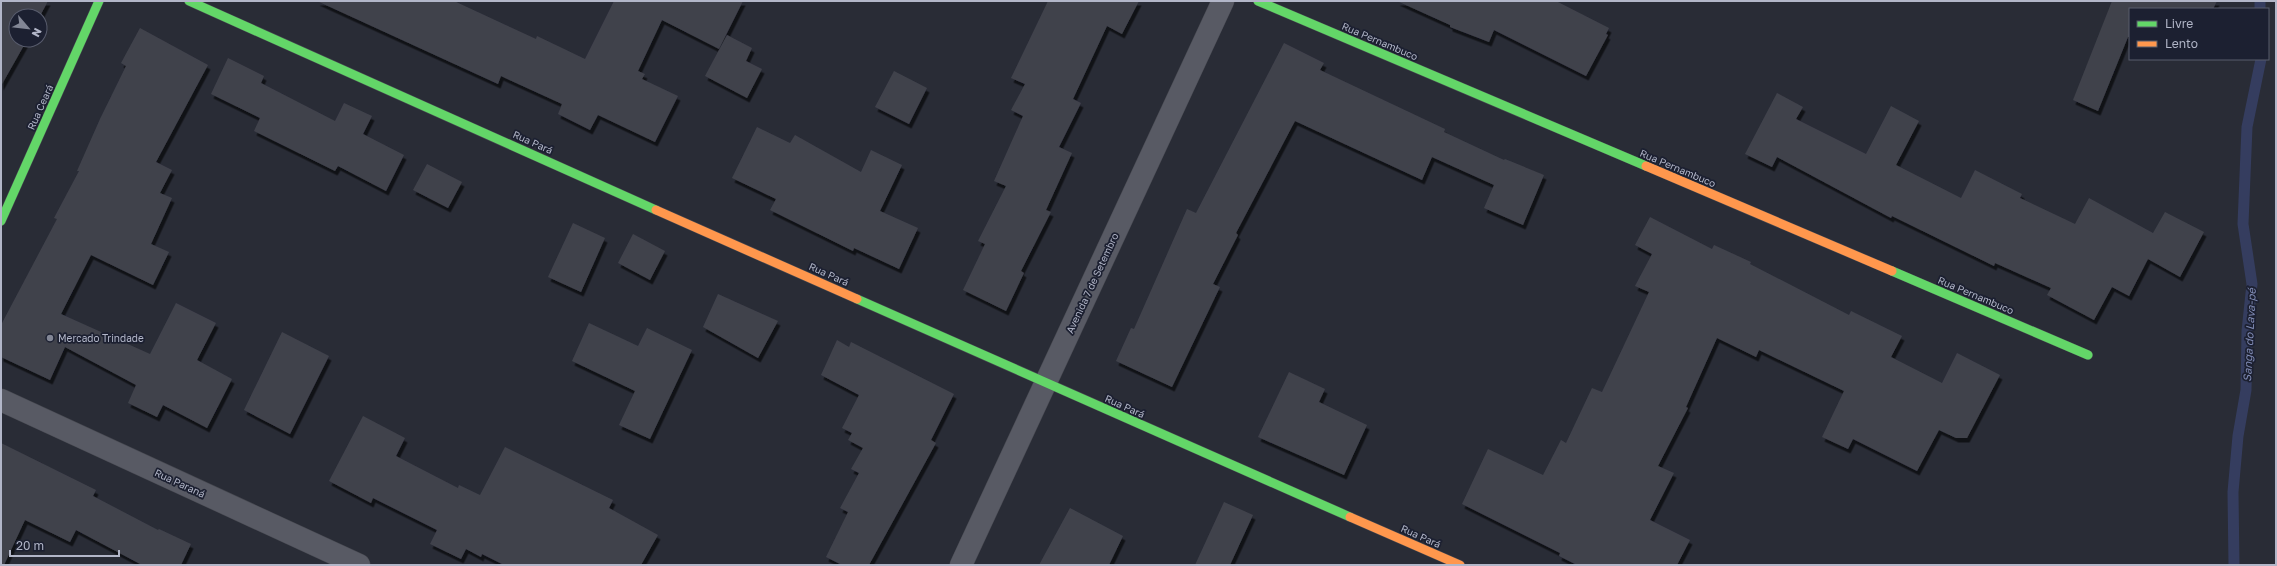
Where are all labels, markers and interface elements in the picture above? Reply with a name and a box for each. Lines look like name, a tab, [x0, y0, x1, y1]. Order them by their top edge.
north arrow	[8, 8, 48, 48]
legend	[2129, 8, 2269, 60]
text: Livre	[2165, 16, 2193, 31]
street label: Rua Pernambuco	[1340, 20, 1420, 62]
text: N	[30, 26, 45, 40]
text: Lento	[2165, 36, 2198, 51]
street label: Rua Ceará	[25, 82, 55, 132]
street label: Rua Pará	[511, 128, 555, 156]
street label: Rua Pernambuco	[1638, 147, 1718, 189]
street label: Avenida 7 de Setembro	[1063, 231, 1121, 335]
street label: Rua Pará	[807, 260, 851, 288]
street label: Rua Pernambuco	[1936, 274, 2016, 316]
water label: Sanga do Lava-pé	[2240, 286, 2259, 382]
place label: Mercado Trindade	[58, 332, 144, 344]
marker: Mercado Trindade	[45, 333, 55, 343]
street label: Rua Pará	[1103, 392, 1147, 420]
street label: Rua Paraná	[153, 466, 207, 500]
street label: Rua Pará	[1399, 522, 1443, 550]
scale bar	[10, 532, 119, 558]
text: 20 m	[16, 538, 44, 553]

